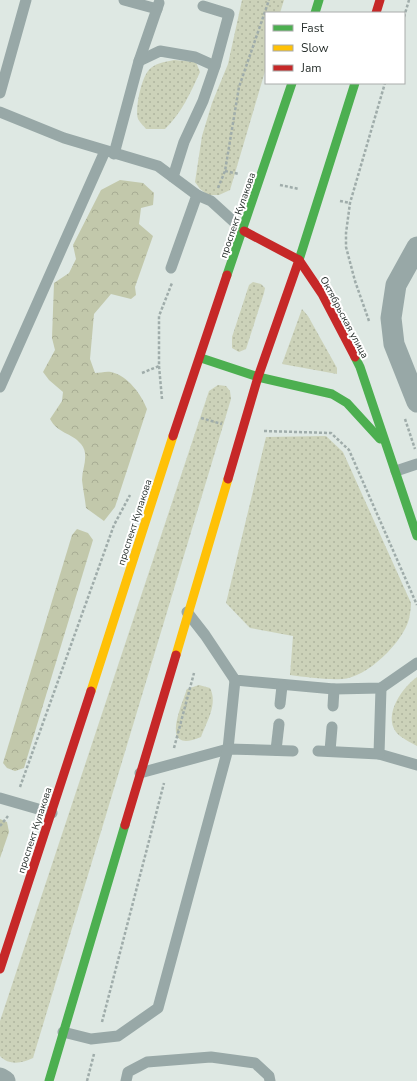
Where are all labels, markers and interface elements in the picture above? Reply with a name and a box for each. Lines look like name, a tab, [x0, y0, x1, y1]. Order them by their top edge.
legend	[265, 12, 405, 84]
text: Fast	[301, 20, 324, 36]
text: Slow	[301, 40, 329, 56]
text: Jam	[300, 60, 322, 76]
street label: проспект Кулакова	[217, 171, 259, 260]
street label: Октябрьская улица	[317, 274, 372, 361]
street label: проспект Кулакова	[114, 477, 155, 567]
street label: проспект Кулакова	[14, 785, 55, 875]

